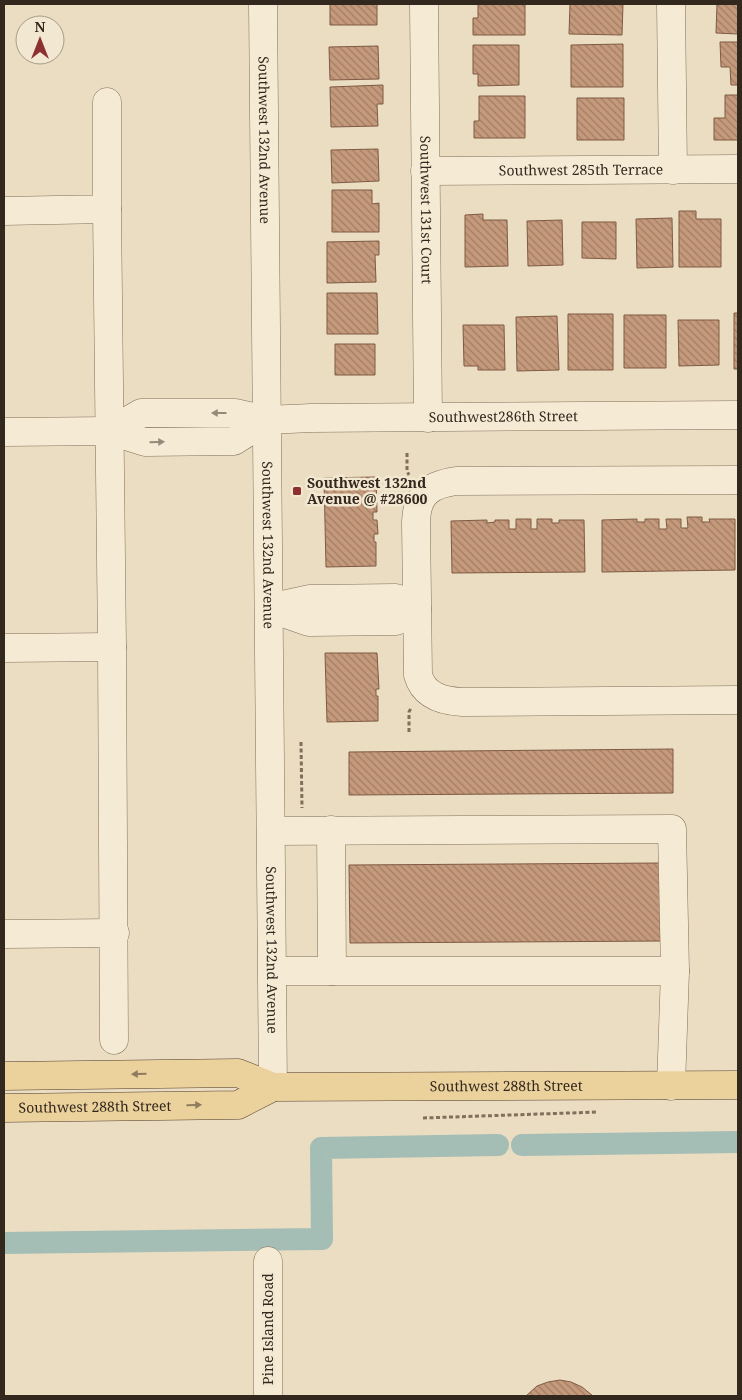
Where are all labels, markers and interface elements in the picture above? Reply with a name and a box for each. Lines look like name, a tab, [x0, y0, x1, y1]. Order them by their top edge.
north arrow	[15, 15, 65, 65]
text: N	[34, 17, 46, 36]
street label: Southwest 132nd Avenue	[254, 56, 275, 224]
street label: Southwest 131st Court	[416, 136, 437, 284]
street label: Southwest 285th Terrace	[499, 159, 663, 180]
street label: Southwest286th Street	[429, 406, 578, 426]
one-way arrow	[211, 409, 227, 417]
one-way arrow	[149, 438, 165, 446]
street label: Southwest 132nd Avenue	[258, 461, 279, 629]
place label: Southwest 132nd Avenue @ #28600	[307, 473, 428, 508]
marker: Southwest 132nd Avenue @ #28600	[291, 485, 303, 497]
street label: Southwest 132nd Avenue	[262, 866, 283, 1034]
one-way arrow	[131, 1070, 147, 1078]
street label: Southwest 288th Street	[430, 1076, 583, 1095]
street label: Southwest 288th Street	[18, 1096, 172, 1117]
one-way arrow	[186, 1101, 202, 1109]
street label: Pine Island Road	[258, 1273, 277, 1385]

